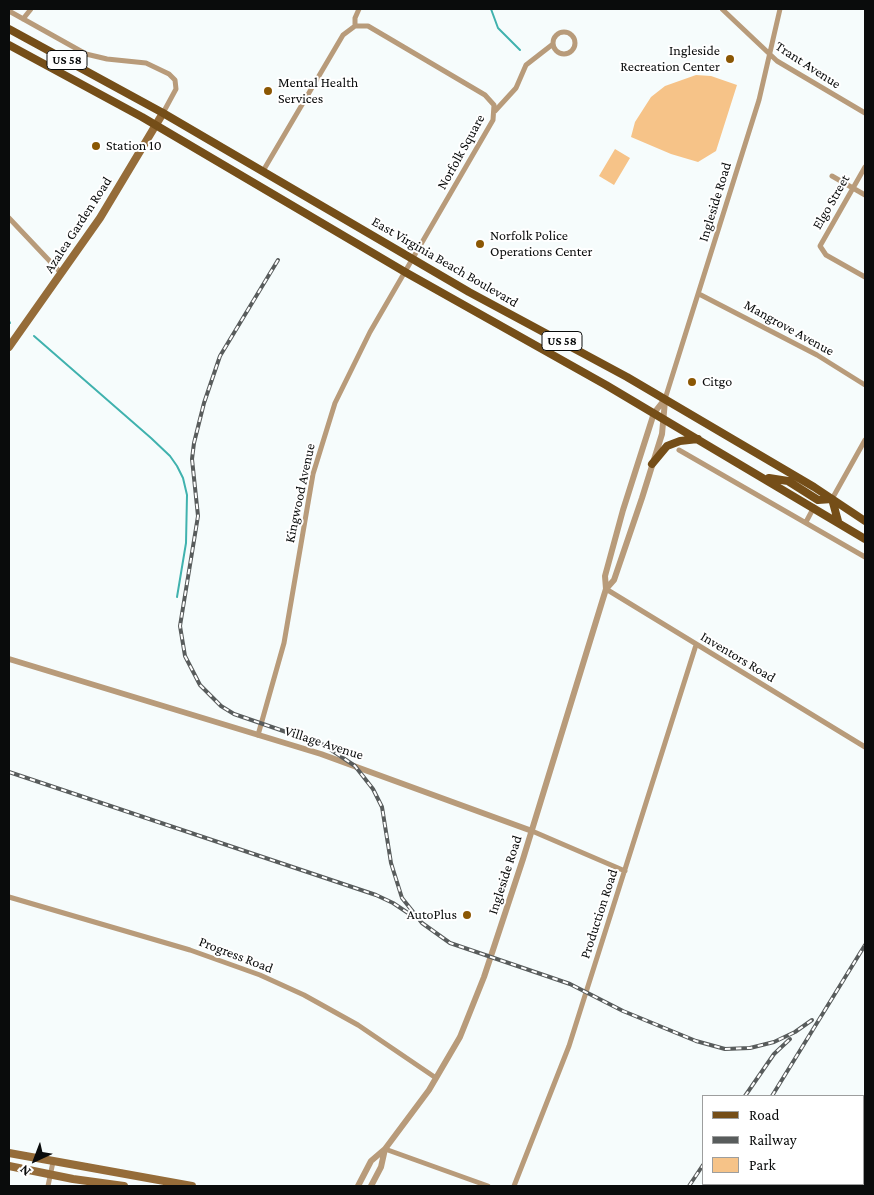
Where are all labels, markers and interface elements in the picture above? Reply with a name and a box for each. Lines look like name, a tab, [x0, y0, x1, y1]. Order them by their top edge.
street label: Trant Avenue	[772, 38, 844, 92]
place label: Ingleside Recreation Center	[620, 43, 720, 75]
road number: US 58	[47, 50, 87, 70]
marker: Ingleside Recreation Center	[724, 53, 736, 65]
place label: Mental Health Services	[278, 75, 358, 108]
marker: Mental Health Services	[262, 85, 274, 97]
street label: Norfolk Square	[433, 111, 489, 193]
place label: Station 10	[106, 138, 162, 154]
marker: Station 10	[90, 140, 102, 152]
street label: Ingleside Road	[695, 160, 735, 244]
street label: Elgo Street	[809, 172, 853, 232]
street label: Azalea Garden Road	[41, 174, 115, 276]
street label: East Virginia Beach Boulevard	[369, 213, 521, 311]
place label: Norfolk Police Operations Center	[490, 228, 592, 260]
marker: Norfolk Police Operations Center	[474, 238, 486, 250]
street label: Mangrove Avenue	[741, 296, 837, 360]
road number: US 58	[542, 332, 582, 351]
place label: Citgo	[702, 374, 732, 390]
marker: Citgo	[686, 376, 698, 388]
street label: Kingwood Avenue	[281, 442, 319, 544]
street label: Inventors Road	[697, 628, 779, 686]
street label: Village Avenue	[282, 722, 366, 764]
street label: Ingleside Road	[484, 833, 526, 917]
street label: Production Road	[577, 867, 621, 961]
place label: AutoPlus	[407, 907, 457, 923]
marker: AutoPlus	[461, 909, 473, 921]
street label: Progress Road	[196, 933, 276, 977]
legend	[702, 1095, 864, 1185]
text: Road	[749, 1107, 779, 1123]
text: Railway	[749, 1132, 797, 1148]
north arrow	[10, 1135, 60, 1185]
text: Park	[749, 1157, 776, 1173]
text: N	[16, 1162, 34, 1180]

